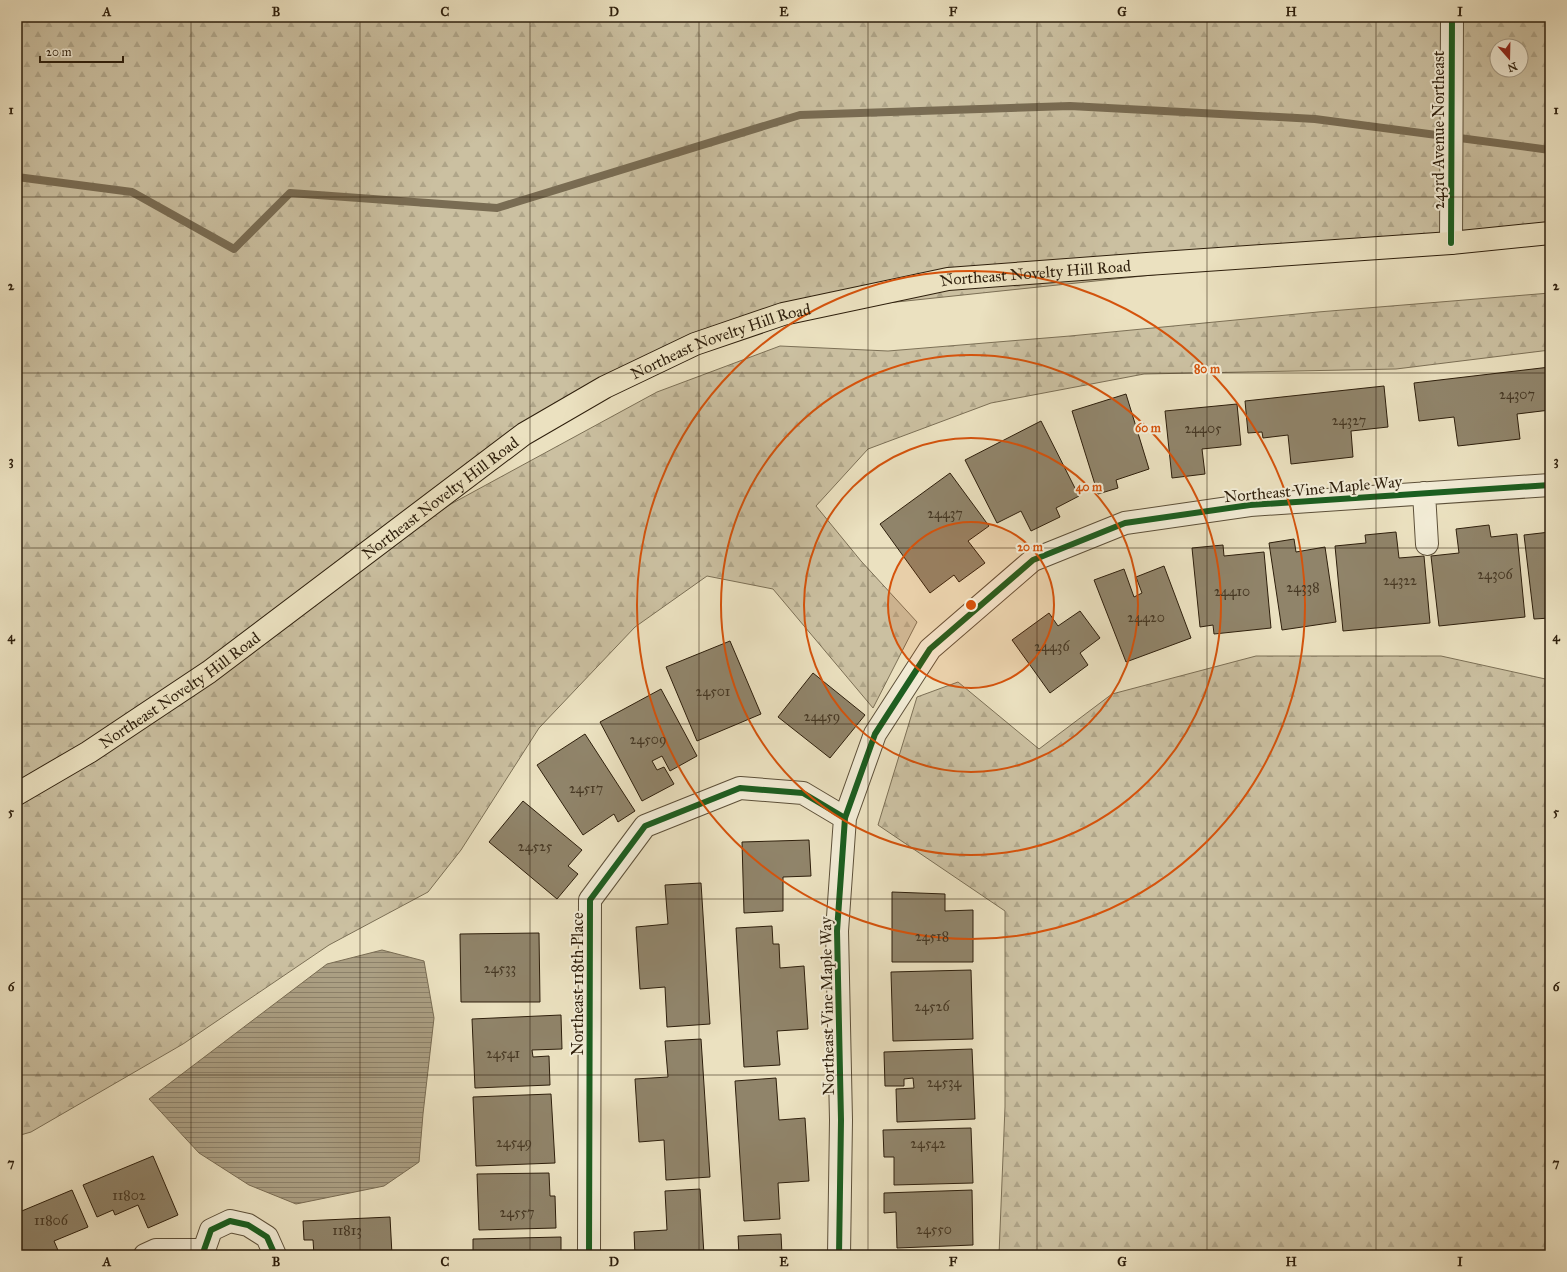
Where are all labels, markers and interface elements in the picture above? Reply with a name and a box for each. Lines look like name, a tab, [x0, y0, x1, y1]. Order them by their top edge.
text: A	[102, 4, 112, 20]
text: B	[272, 4, 281, 20]
text: C	[441, 4, 450, 20]
text: D	[609, 4, 619, 20]
text: E	[779, 4, 789, 20]
text: F	[949, 4, 958, 20]
text: G	[1117, 4, 1127, 20]
text: H	[1285, 4, 1297, 20]
text: I	[1457, 4, 1463, 20]
scale bar	[40, 38, 123, 64]
north arrow	[1489, 38, 1529, 78]
text: 20 m	[46, 45, 72, 59]
street label: 243rd Avenue Northeast	[1429, 50, 1448, 209]
text: N	[1505, 59, 1519, 75]
text: 1	[8, 102, 14, 118]
text: 1	[1553, 102, 1559, 118]
street label: Northeast Novelty Hill Road	[938, 256, 1131, 290]
text: 2	[8, 278, 15, 294]
text: 2	[1553, 278, 1560, 294]
street label: Northeast Novelty Hill Road	[627, 299, 812, 383]
text: 80 m	[1194, 362, 1221, 376]
house number: 24307	[1499, 386, 1535, 403]
house number: 24327	[1332, 412, 1366, 429]
house number: 24405	[1184, 420, 1222, 437]
text: 60 m	[1135, 421, 1162, 435]
street label: Northeast Novelty Hill Road	[358, 432, 522, 563]
text: 3	[8, 453, 14, 469]
text: 3	[1553, 453, 1559, 469]
street label: Northeast Vine Maple Way	[1223, 472, 1403, 506]
text: 40 m	[1076, 480, 1103, 495]
house number: 24437	[927, 505, 963, 522]
text: 20 m	[1017, 540, 1044, 554]
house number: 24306	[1477, 566, 1514, 583]
house number: 24322	[1383, 572, 1417, 589]
house number: 24338	[1286, 579, 1320, 596]
house number: 24410	[1214, 583, 1250, 600]
centre of rings	[964, 598, 978, 612]
house number: 24420	[1127, 609, 1165, 626]
street label: Northeast Novelty Hill Road	[95, 628, 263, 752]
text: 4	[7, 629, 15, 645]
text: 4	[1552, 629, 1560, 645]
house number: 24436	[1034, 638, 1070, 655]
house number: 24501	[696, 683, 731, 700]
house number: 24459	[804, 708, 840, 725]
house number: 24509	[630, 731, 666, 748]
house number: 24517	[569, 780, 603, 797]
text: 5	[8, 804, 15, 820]
text: 5	[1553, 804, 1560, 820]
house number: 24525	[518, 838, 553, 855]
street label: Northeast 118th Place	[568, 912, 587, 1056]
street label: Northeast Vine Maple Way	[816, 916, 838, 1095]
house number: 24518	[915, 928, 949, 945]
house number: 24533	[484, 960, 516, 977]
text: 6	[8, 979, 16, 995]
text: 6	[1553, 979, 1561, 995]
house number: 24526	[914, 998, 950, 1015]
house number: 24541	[486, 1045, 521, 1062]
house number: 24534	[927, 1074, 962, 1091]
house number: 24549	[496, 1134, 532, 1151]
house number: 24542	[910, 1135, 946, 1152]
text: 7	[8, 1155, 15, 1171]
text: 7	[1553, 1155, 1560, 1171]
house number: 11802	[112, 1187, 146, 1204]
house number: 24557	[499, 1204, 535, 1221]
house number: 11806	[34, 1212, 69, 1229]
house number: 24550	[916, 1221, 952, 1238]
house number: 11813	[332, 1222, 362, 1239]
text: A	[102, 1254, 112, 1270]
text: B	[272, 1254, 281, 1270]
text: C	[441, 1254, 450, 1270]
text: D	[609, 1254, 619, 1270]
text: E	[779, 1254, 789, 1270]
text: F	[949, 1254, 958, 1270]
text: G	[1117, 1254, 1127, 1270]
text: H	[1285, 1254, 1297, 1270]
text: I	[1457, 1254, 1463, 1270]

